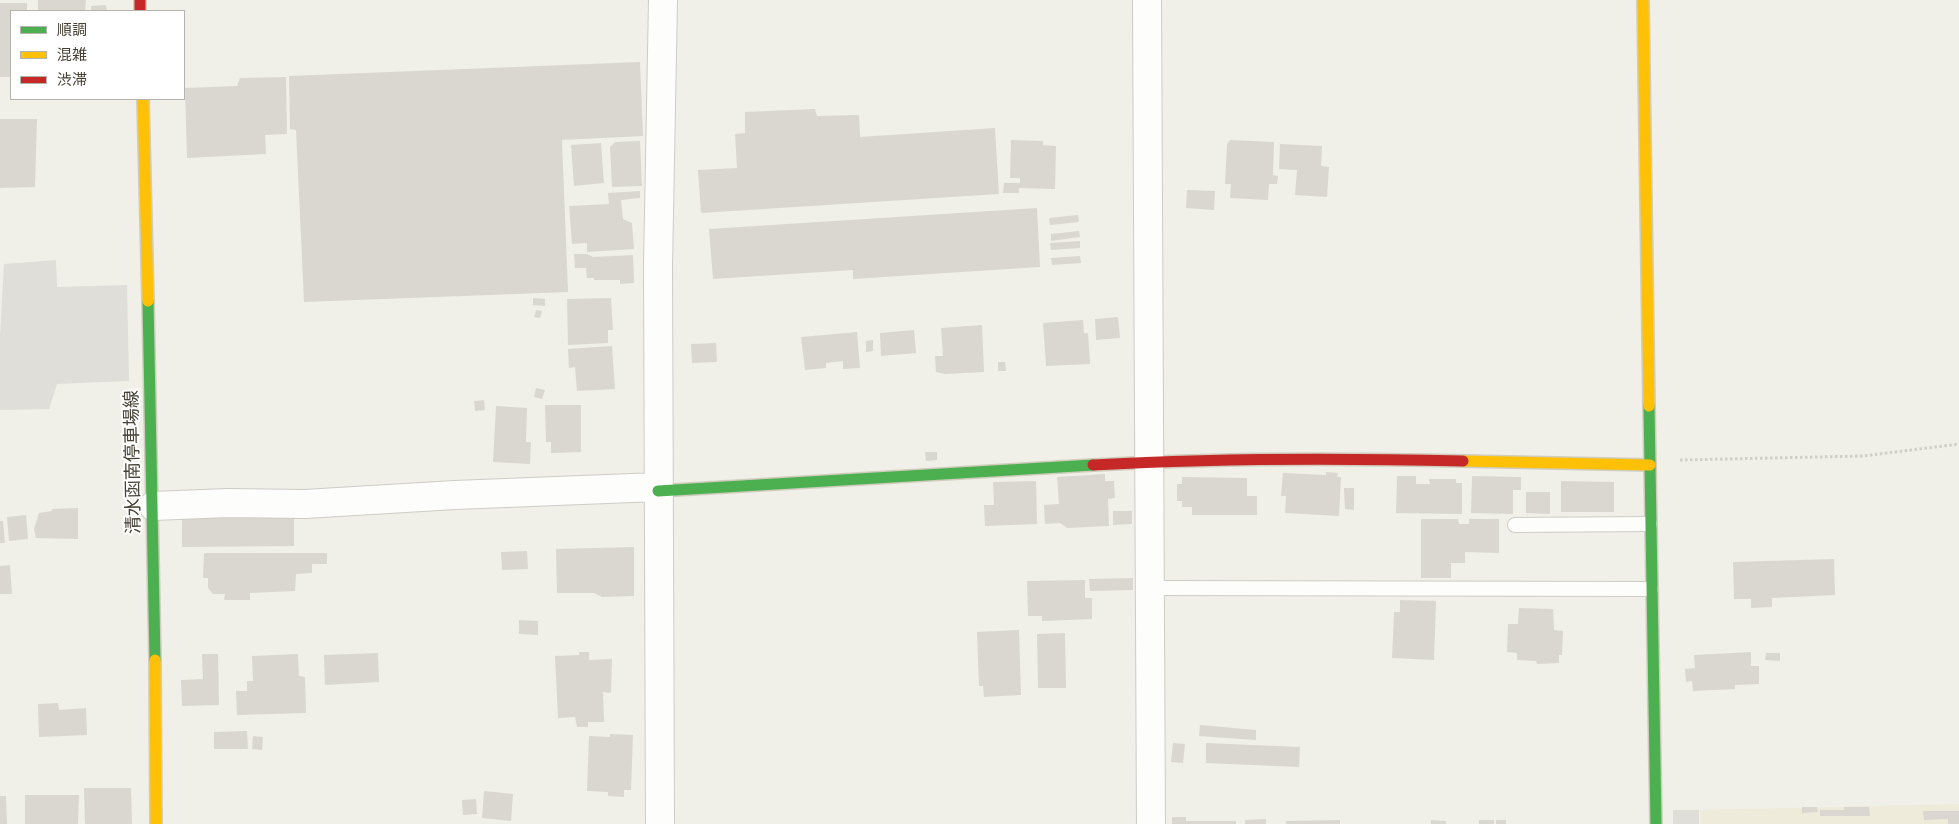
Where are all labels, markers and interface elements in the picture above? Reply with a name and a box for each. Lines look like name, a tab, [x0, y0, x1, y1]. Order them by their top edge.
legend	[10, 10, 185, 100]
text: 順調	[57, 19, 87, 41]
text: 混雑	[57, 44, 87, 66]
text: 渋滞	[57, 69, 87, 91]
street label: 清水函南停車場線	[122, 390, 146, 534]

